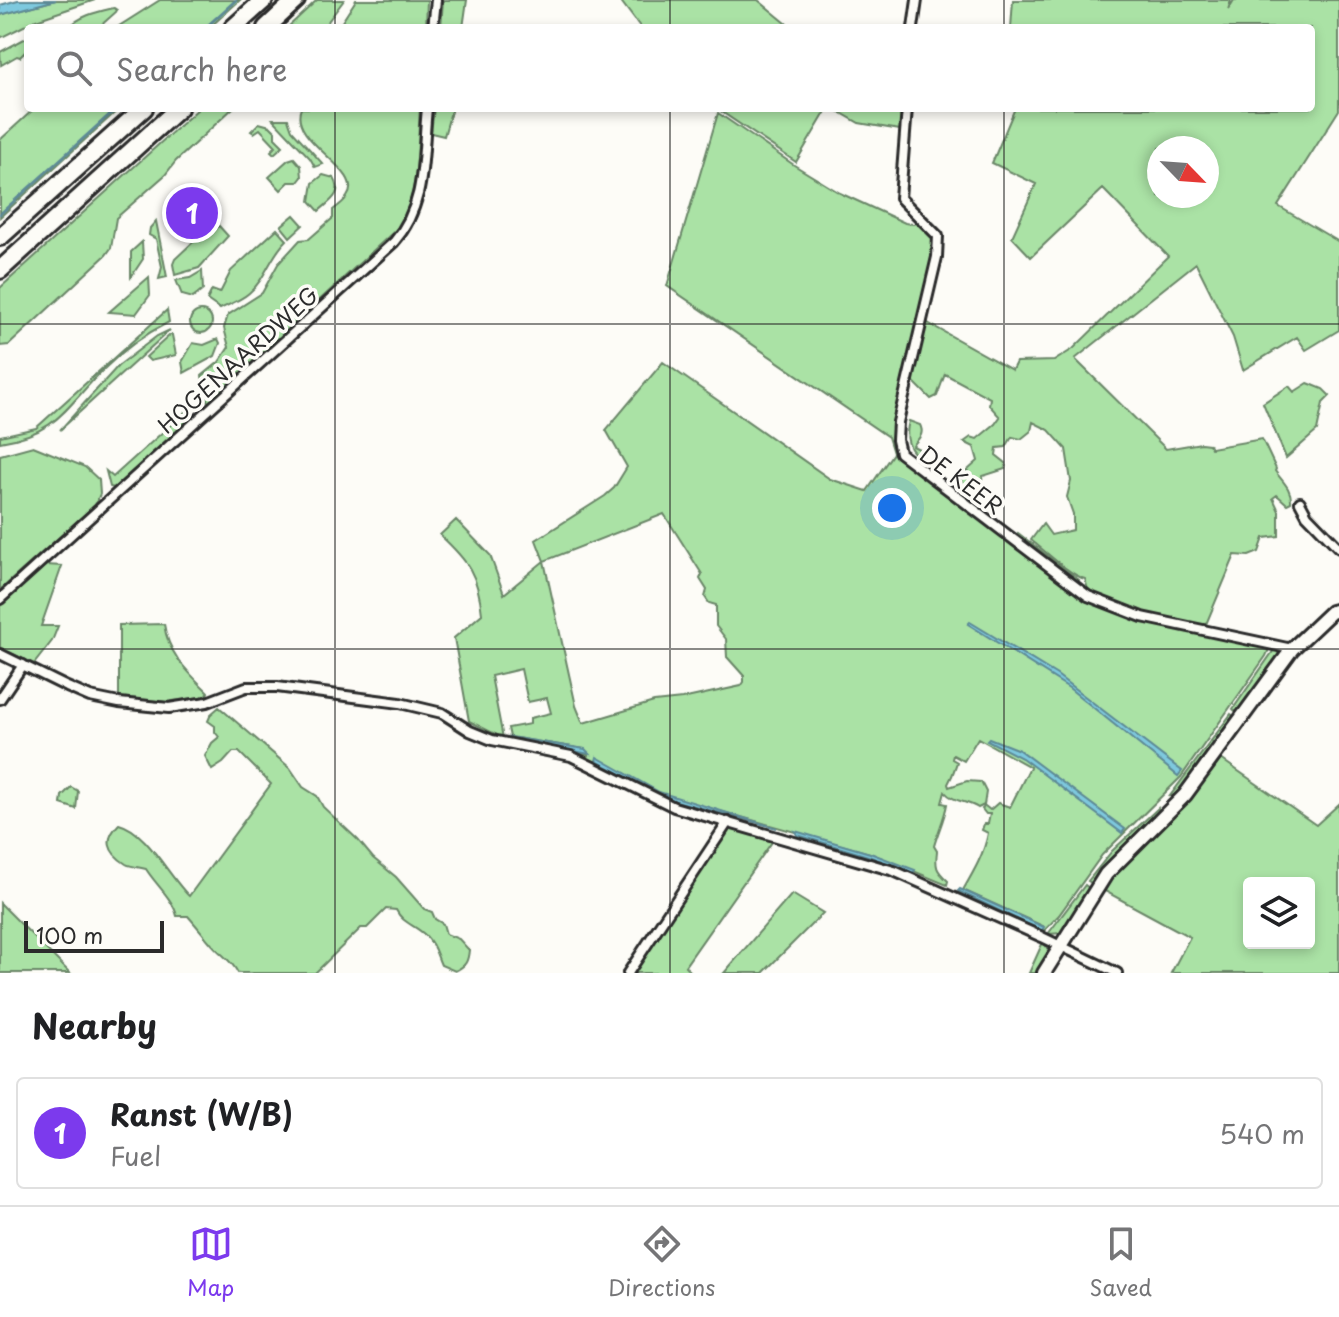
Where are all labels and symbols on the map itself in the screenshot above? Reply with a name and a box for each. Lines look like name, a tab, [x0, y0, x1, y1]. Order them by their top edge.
north arrow	[1147, 136, 1219, 208]
pin: 1	[166, 183, 218, 243]
street label: HOGENAARDWEG	[149, 278, 325, 440]
street label: DE KEER	[913, 436, 1011, 522]
your location	[872, 488, 912, 528]
scale bar	[24, 917, 164, 953]

